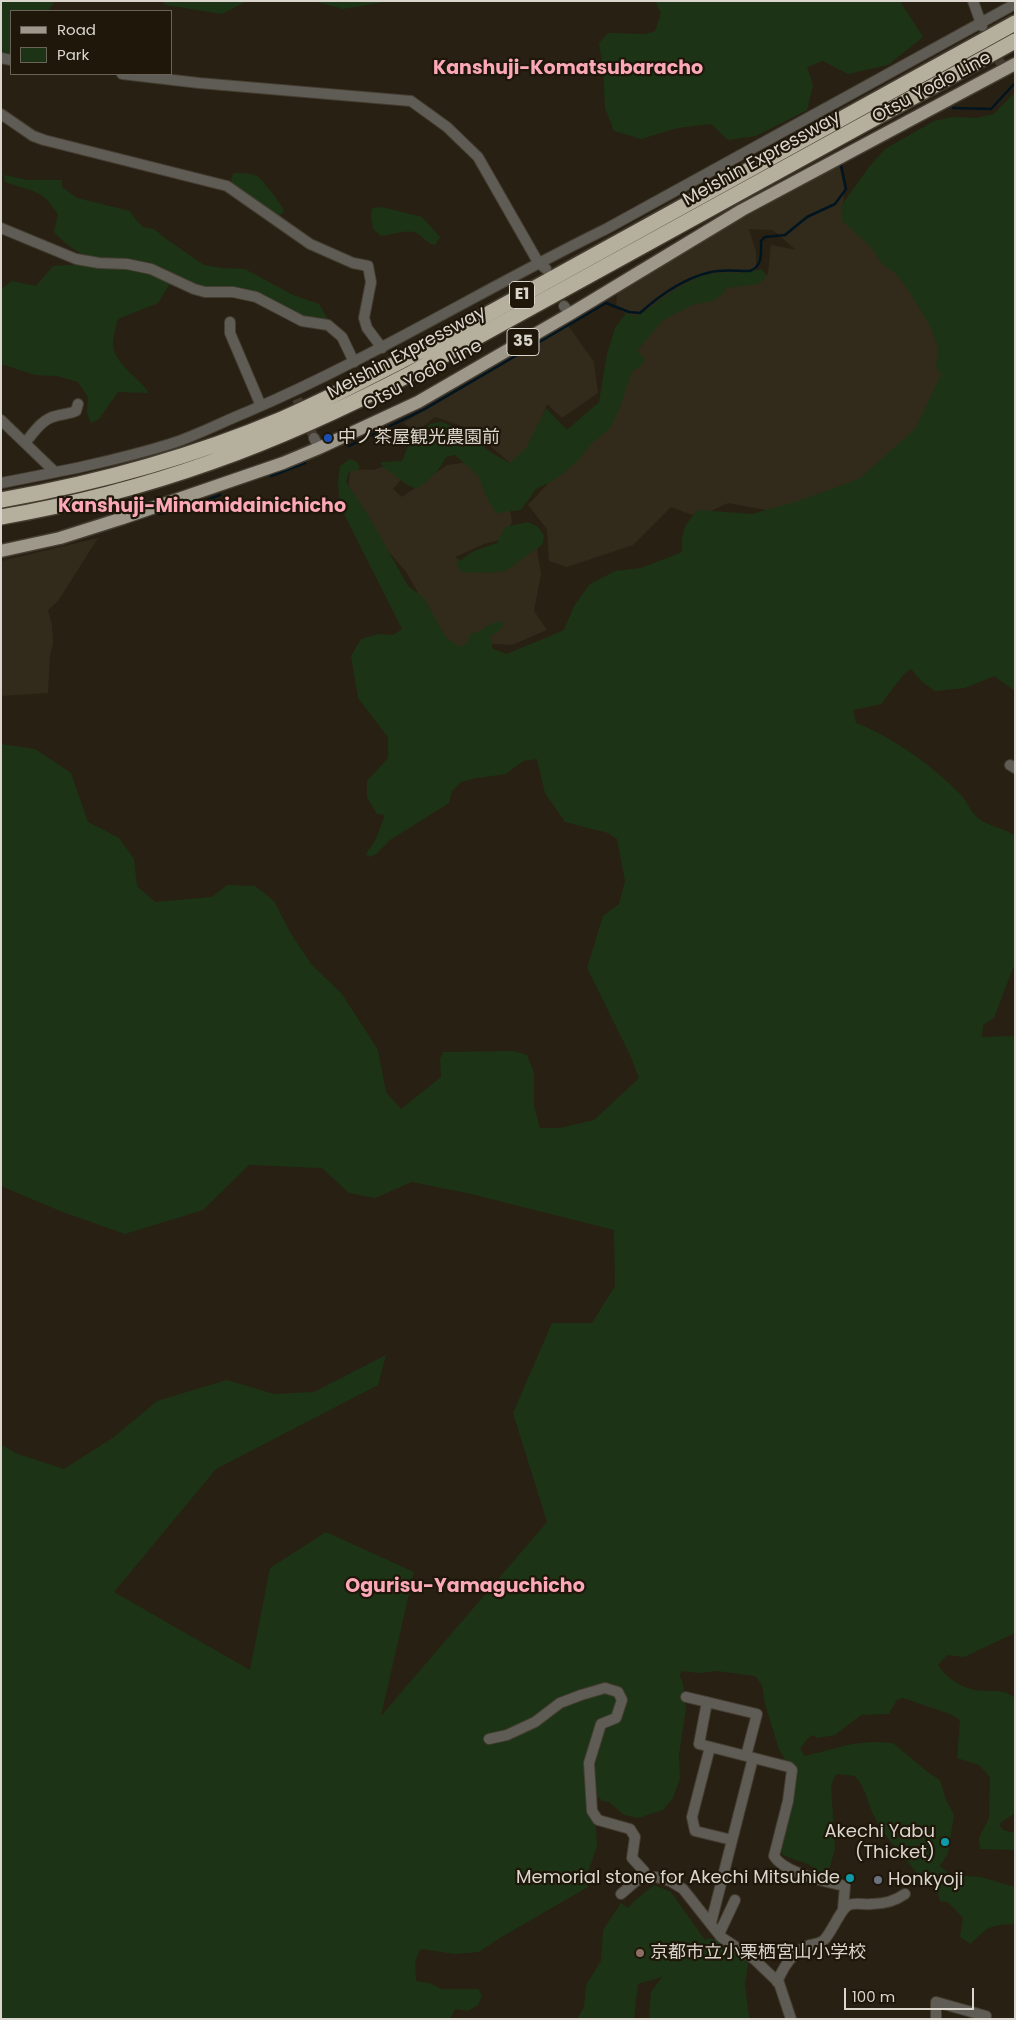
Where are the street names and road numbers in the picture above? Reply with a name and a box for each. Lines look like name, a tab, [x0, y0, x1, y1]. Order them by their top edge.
street label: Otsu Yodo Line	[869, 48, 995, 128]
street label: Meishin Expressway	[680, 107, 844, 211]
road number: E1	[510, 282, 534, 308]
street label: Meishin Expressway	[324, 302, 490, 404]
road number: 35	[507, 328, 539, 356]
street label: Otsu Yodo Line	[360, 336, 486, 416]

